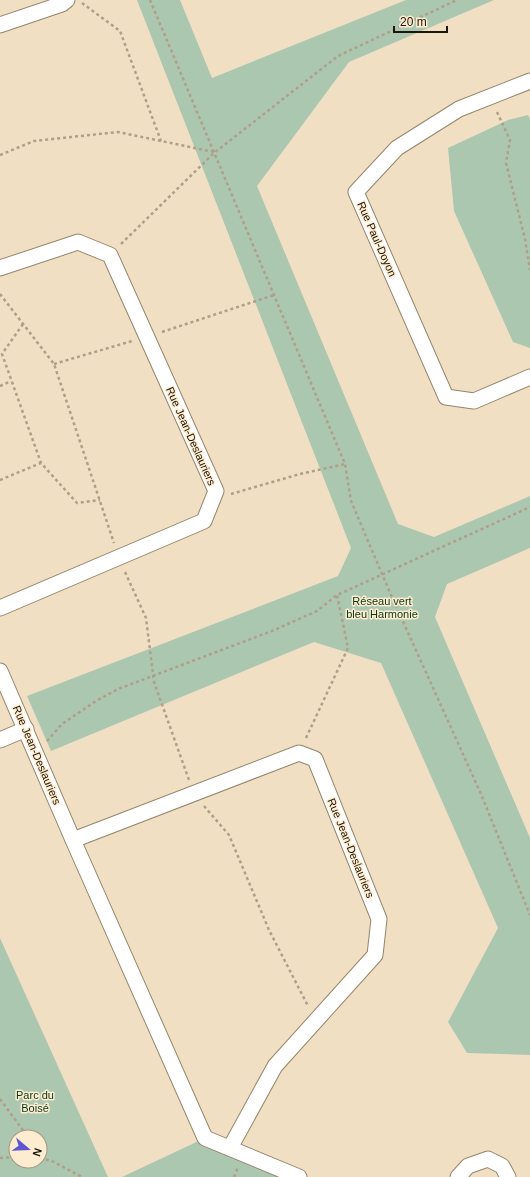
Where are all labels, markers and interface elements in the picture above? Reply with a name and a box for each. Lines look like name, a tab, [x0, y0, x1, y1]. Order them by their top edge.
scale bar	[394, 8, 447, 34]
text: 20 m	[400, 15, 427, 29]
street label: Rue Paul-Doyon	[355, 200, 399, 278]
street label: Rue Jean-Deslauriers	[164, 385, 218, 487]
park label: Réseau vert bleu Harmonie	[346, 595, 418, 620]
street label: Rue Jean-Deslauriers	[11, 704, 63, 807]
street label: Rue Jean-Deslauriers	[326, 796, 377, 900]
park label: Parc du Boisé	[16, 1089, 54, 1114]
north arrow	[8, 1129, 48, 1169]
text: N	[30, 1147, 44, 1158]

